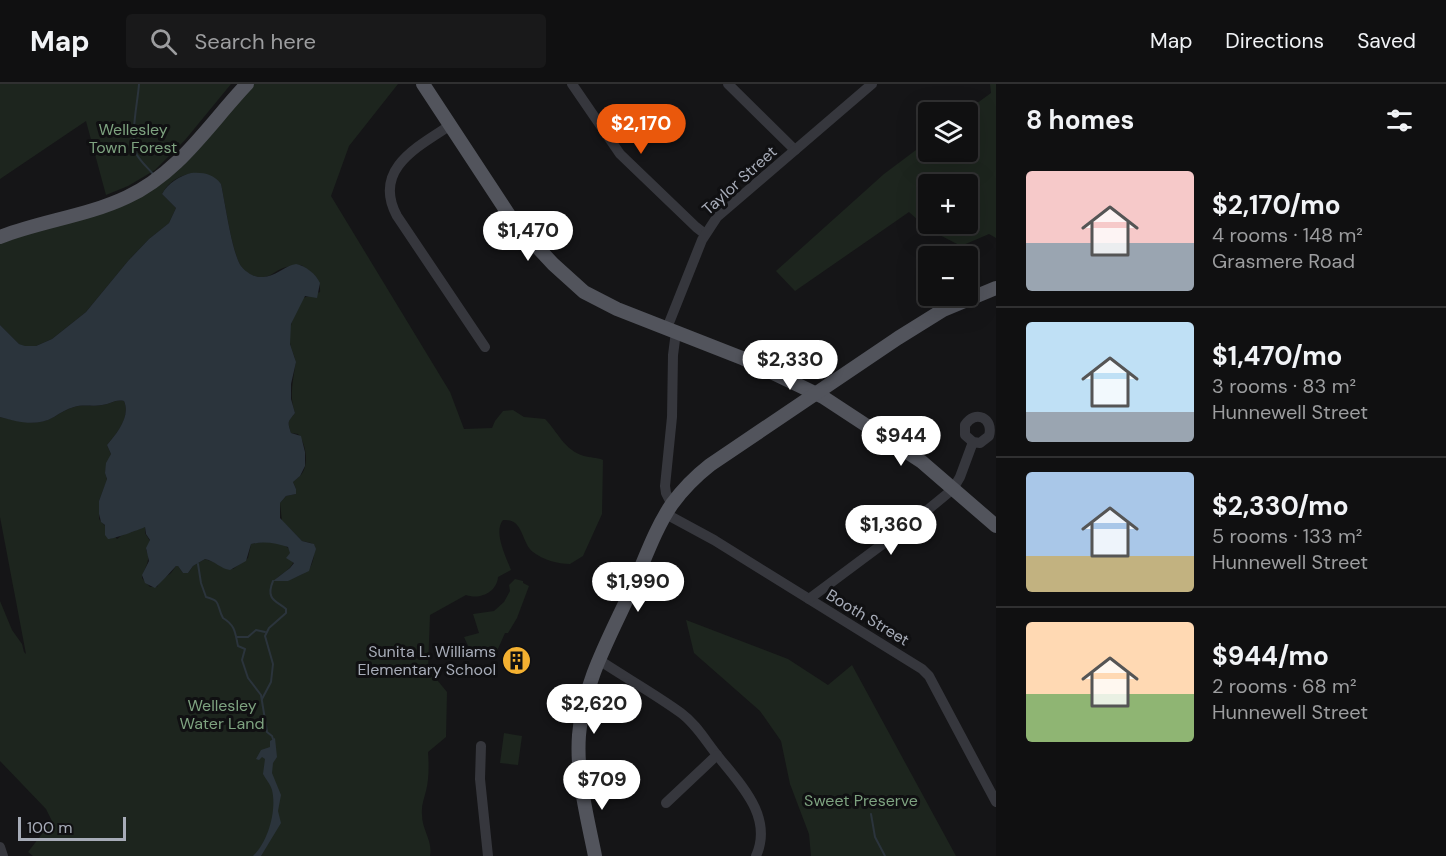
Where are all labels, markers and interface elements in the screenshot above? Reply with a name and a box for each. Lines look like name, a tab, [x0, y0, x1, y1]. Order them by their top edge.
search box	[126, 14, 546, 68]
text: Map	[30, 23, 90, 60]
icon: search	[147, 25, 180, 58]
text: Search here	[195, 27, 316, 56]
text: Map	[1150, 27, 1192, 55]
text: Directions	[1225, 27, 1324, 55]
text: Saved	[1357, 27, 1416, 55]
map controls	[918, 102, 978, 306]
button: layers	[918, 102, 978, 162]
text: 8 homes	[1026, 103, 1134, 137]
pin: $2,170	[592, 104, 690, 155]
icon: filters	[1383, 104, 1416, 137]
text: $2,170	[611, 110, 671, 136]
park label: Wellesley Town Forest	[89, 119, 177, 158]
street label: Taylor Street	[697, 141, 781, 220]
button: +	[918, 174, 978, 234]
text: $2,170/mo	[1212, 188, 1341, 222]
icon: home	[1074, 195, 1146, 267]
pin: $1,470	[479, 211, 577, 262]
text: $1,470	[497, 217, 559, 243]
text: 4 rooms · 148 m²	[1212, 222, 1363, 248]
button: −	[918, 246, 978, 306]
text: Grasmere Road	[1212, 248, 1355, 274]
text: $1,470/mo	[1212, 339, 1342, 373]
pin: $2,330	[741, 340, 839, 391]
text: $2,330	[757, 346, 823, 372]
icon: home	[1074, 346, 1146, 418]
text: 3 rooms · 83 m²	[1212, 373, 1356, 399]
text: Hunnewell Street	[1212, 399, 1368, 425]
pin: $944	[865, 416, 937, 467]
text: $944	[876, 422, 926, 448]
text: $2,330/mo	[1212, 489, 1349, 523]
icon: home	[1074, 496, 1146, 568]
pin: $1,360	[842, 505, 940, 556]
text: $1,360	[859, 511, 923, 537]
text: 5 rooms · 133 m²	[1212, 523, 1362, 549]
text: Hunnewell Street	[1212, 549, 1368, 575]
pin: $1,990	[589, 562, 687, 613]
text: $1,990	[606, 568, 670, 594]
street label: Booth Street	[822, 584, 913, 650]
text: $944/mo	[1212, 639, 1329, 673]
place label: Sunita L. Williams Elementary School	[358, 641, 496, 680]
building icon: Sunita L. Williams Elementary School	[501, 644, 533, 676]
icon: home	[1074, 646, 1146, 718]
text: 2 rooms · 68 m²	[1212, 673, 1357, 699]
pin: $2,620	[545, 684, 643, 735]
text: $2,620	[561, 690, 627, 716]
park label: Wellesley Water Land	[180, 695, 264, 734]
text: Hunnewell Street	[1212, 699, 1368, 725]
pin: $709	[566, 760, 638, 811]
text: $709	[577, 766, 627, 792]
park label: Sweet Preserve	[804, 790, 918, 811]
scale bar	[18, 814, 126, 842]
text: 100 m	[27, 817, 72, 838]

